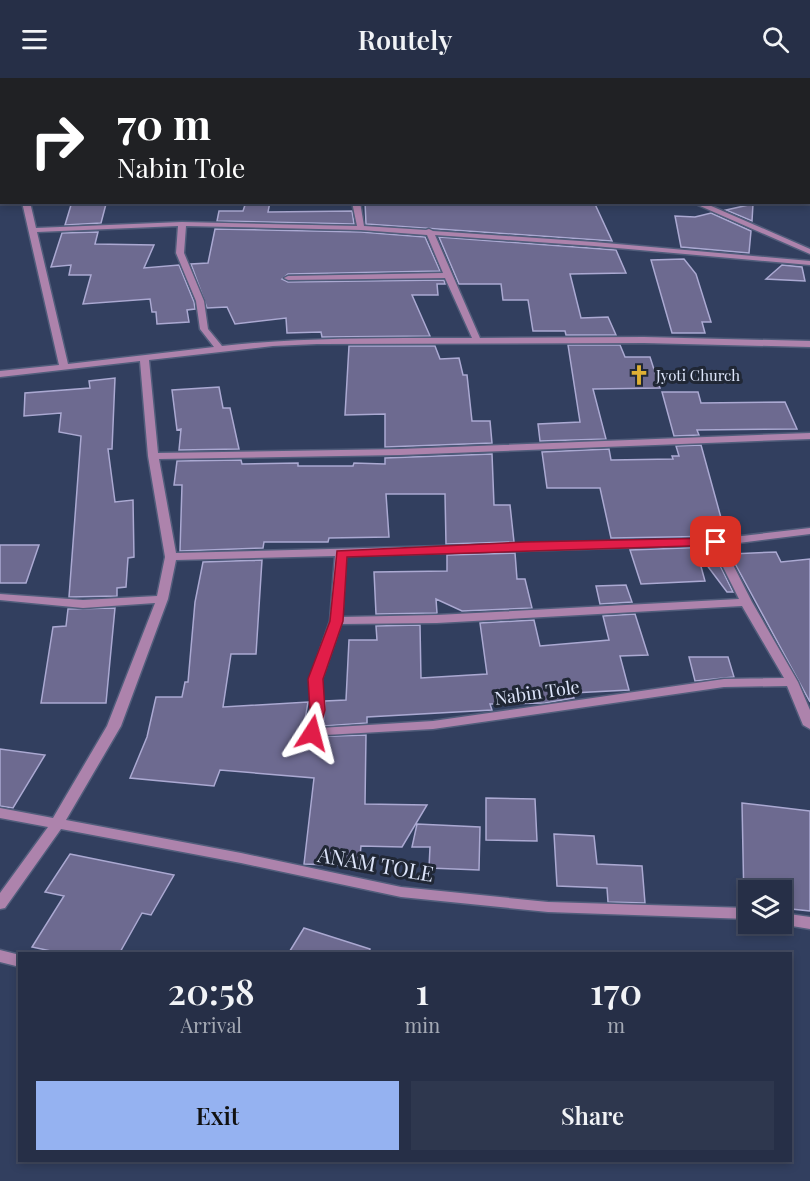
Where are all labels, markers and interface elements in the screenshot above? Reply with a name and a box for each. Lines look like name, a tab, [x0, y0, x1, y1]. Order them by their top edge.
text: Routely	[358, 21, 452, 57]
icon: menu	[18, 23, 51, 56]
icon: search	[759, 23, 792, 56]
text: 70 m	[117, 95, 211, 151]
icon: right	[18, 102, 96, 180]
text: Nabin Tole	[117, 149, 246, 185]
church icon: Jyoti Church	[627, 363, 651, 387]
place label: Jyoti Church	[655, 365, 740, 385]
pin	[690, 516, 741, 567]
icon: arrive	[699, 525, 732, 558]
street label: Nabin Tole	[493, 674, 581, 710]
position arrow	[280, 701, 344, 765]
street label: ANAM TOLE	[315, 839, 436, 887]
map controls	[738, 880, 792, 934]
button: layers	[738, 880, 792, 934]
text: 20:58	[168, 966, 255, 1014]
text: 1	[416, 966, 429, 1014]
text: 170	[590, 966, 642, 1014]
text: Arrival	[180, 1011, 242, 1038]
text: min	[405, 1011, 440, 1038]
text: m	[607, 1011, 625, 1038]
button: Exit	[36, 1081, 399, 1150]
button: Share	[411, 1081, 774, 1150]

